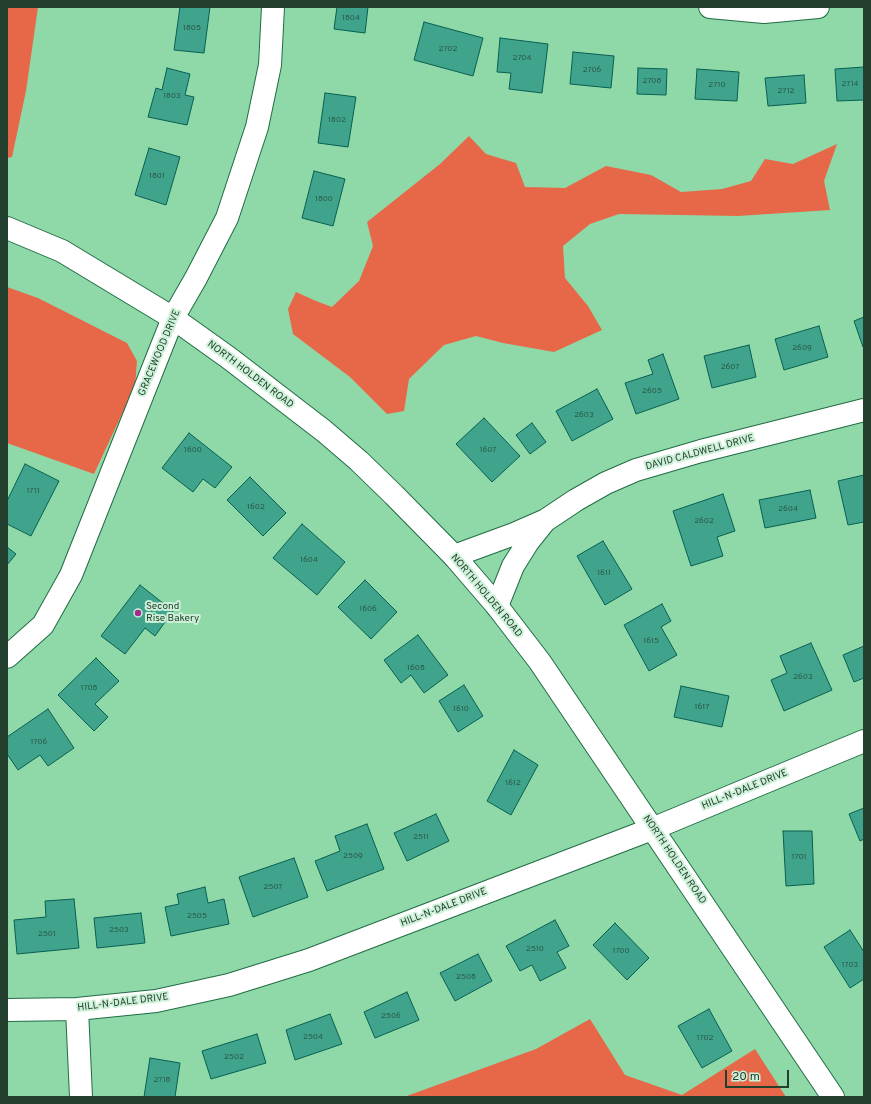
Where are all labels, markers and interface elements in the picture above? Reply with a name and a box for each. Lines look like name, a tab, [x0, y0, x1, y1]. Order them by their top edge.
house number: 1804	[342, 13, 360, 23]
house number: 1805	[183, 23, 201, 33]
house number: 2702	[439, 44, 457, 54]
house number: 2704	[513, 53, 531, 63]
house number: 2706	[583, 65, 601, 75]
house number: 2708	[643, 76, 661, 86]
house number: 2714	[842, 79, 858, 89]
house number: 2710	[708, 80, 726, 90]
house number: 2712	[777, 86, 795, 96]
house number: 1803	[163, 91, 181, 101]
house number: 1802	[328, 115, 346, 125]
house number: 1801	[149, 171, 165, 181]
house number: 1800	[315, 194, 333, 204]
street label: GRACEWOOD DRIVE	[136, 308, 184, 398]
street label: NORTH HOLDEN ROAD	[205, 339, 295, 411]
house number: 2609	[792, 343, 812, 353]
house number: 2607	[721, 362, 739, 372]
house number: 2605	[642, 386, 662, 396]
house number: 2603	[574, 410, 594, 420]
street label: DAVID CALDWELL DRIVE	[644, 433, 756, 473]
house number: 1600	[184, 445, 202, 455]
house number: 1607	[480, 445, 496, 455]
house number: 1711	[26, 486, 40, 496]
house number: 1602	[247, 502, 265, 512]
house number: 2604	[778, 504, 798, 514]
house number: 2602	[694, 516, 714, 526]
street label: NORTH HOLDEN ROAD	[448, 552, 524, 640]
house number: 1604	[300, 555, 318, 565]
house number: 1611	[597, 568, 611, 578]
place label: Second Rise Bakery	[146, 601, 199, 624]
house number: 1606	[359, 604, 377, 614]
marker: Second Rise Bakery	[133, 608, 143, 618]
house number: 1615	[643, 636, 659, 646]
house number: 1608	[407, 663, 425, 673]
house number: 2603	[793, 672, 813, 682]
house number: 1708	[81, 683, 97, 693]
house number: 1617	[695, 702, 709, 712]
house number: 1610	[453, 704, 469, 714]
house number: 1706	[31, 737, 47, 747]
street label: HILL-N-DALE DRIVE	[700, 767, 790, 813]
house number: 1612	[505, 778, 521, 788]
street label: NORTH HOLDEN ROAD	[640, 813, 708, 907]
house number: 2511	[413, 832, 429, 842]
house number: 2509	[343, 851, 363, 861]
house number: 1701	[791, 852, 807, 862]
house number: 2507	[264, 882, 282, 892]
street label: HILL-N-DALE DRIVE	[399, 886, 489, 930]
house number: 2505	[187, 911, 207, 921]
house number: 2503	[109, 925, 129, 935]
house number: 2501	[38, 929, 56, 939]
house number: 2510	[526, 944, 544, 954]
house number: 1700	[612, 946, 630, 956]
house number: 1703	[842, 960, 858, 970]
house number: 2508	[456, 972, 476, 982]
street label: HILL-N-DALE DRIVE	[77, 991, 169, 1015]
house number: 2506	[381, 1011, 401, 1021]
house number: 2504	[303, 1032, 323, 1042]
house number: 1702	[697, 1033, 713, 1043]
house number: 2502	[224, 1052, 244, 1062]
scale bar	[727, 1062, 791, 1088]
text: 20 m	[732, 1069, 760, 1085]
house number: 2718	[153, 1075, 171, 1085]

